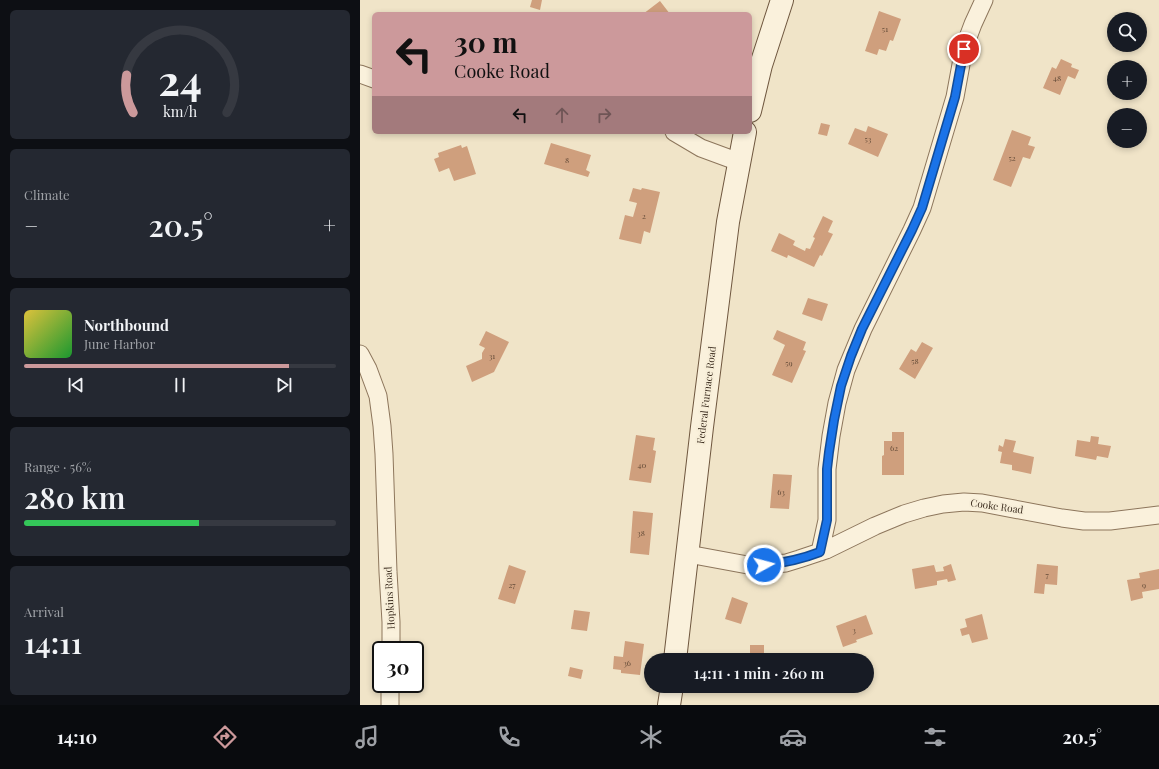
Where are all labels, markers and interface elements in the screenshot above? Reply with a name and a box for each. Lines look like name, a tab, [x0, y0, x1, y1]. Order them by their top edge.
map controls	[1107, 12, 1147, 148]
button: search	[1107, 12, 1147, 52]
text: 30 m	[454, 23, 518, 60]
house number: 51	[882, 23, 888, 34]
icon: left	[388, 28, 440, 80]
pin	[947, 32, 981, 66]
icon: arrive	[953, 38, 975, 60]
text: 24	[158, 50, 202, 105]
text: Cooke Road	[454, 59, 550, 83]
button: +	[1107, 60, 1147, 100]
house number: 48	[1053, 72, 1061, 83]
text: km/h	[163, 101, 198, 120]
icon: left	[509, 104, 531, 126]
icon: ahead	[551, 104, 573, 126]
icon: right	[593, 104, 615, 126]
button: −	[1107, 108, 1147, 148]
house number: 53	[865, 133, 872, 144]
house number: 52	[1008, 152, 1016, 163]
house number: 8	[565, 154, 569, 165]
text: Climate	[24, 186, 70, 203]
text: 20.5°	[148, 205, 213, 245]
text: −	[24, 210, 38, 240]
text: +	[323, 210, 336, 240]
house number: 2	[642, 210, 646, 221]
text: Northbound	[84, 315, 169, 335]
text: June Harbor	[84, 335, 155, 352]
street label: Federal Furnace Road	[693, 345, 719, 445]
house number: 31	[489, 350, 495, 361]
house number: 58	[911, 355, 919, 366]
house number: 59	[785, 357, 793, 368]
icon: previous	[65, 374, 87, 396]
icon: pause	[169, 374, 191, 396]
icon: next	[273, 374, 295, 396]
house number: 62	[890, 442, 898, 453]
text: Range · 56%	[24, 458, 92, 475]
house number: 40	[638, 459, 647, 470]
text: 280 km	[24, 477, 125, 517]
house number: 63	[777, 486, 785, 497]
street label: Cooke Road	[970, 495, 1025, 517]
house number: 38	[637, 527, 645, 538]
position arrow	[743, 544, 785, 586]
street label: Hopkins Road	[380, 566, 398, 630]
house number: 7	[1045, 569, 1049, 580]
house number: 27	[508, 579, 516, 590]
house number: 9	[1142, 579, 1146, 590]
text: Arrival	[24, 603, 64, 620]
text: 14:11	[24, 622, 82, 662]
house number: 3	[852, 624, 856, 635]
speed limit sign: 30	[372, 641, 424, 693]
house number: 36	[623, 657, 631, 668]
text: 14:11 · 1 min · 260 m	[694, 663, 824, 683]
icon: directions	[211, 723, 239, 751]
icon: music	[353, 723, 381, 751]
icon: phone	[495, 723, 523, 751]
icon: climate	[637, 723, 665, 751]
icon: car	[779, 723, 807, 751]
icon: filters	[921, 723, 949, 751]
text: 14:10	[57, 725, 97, 749]
text: 20.5°	[1063, 725, 1102, 749]

